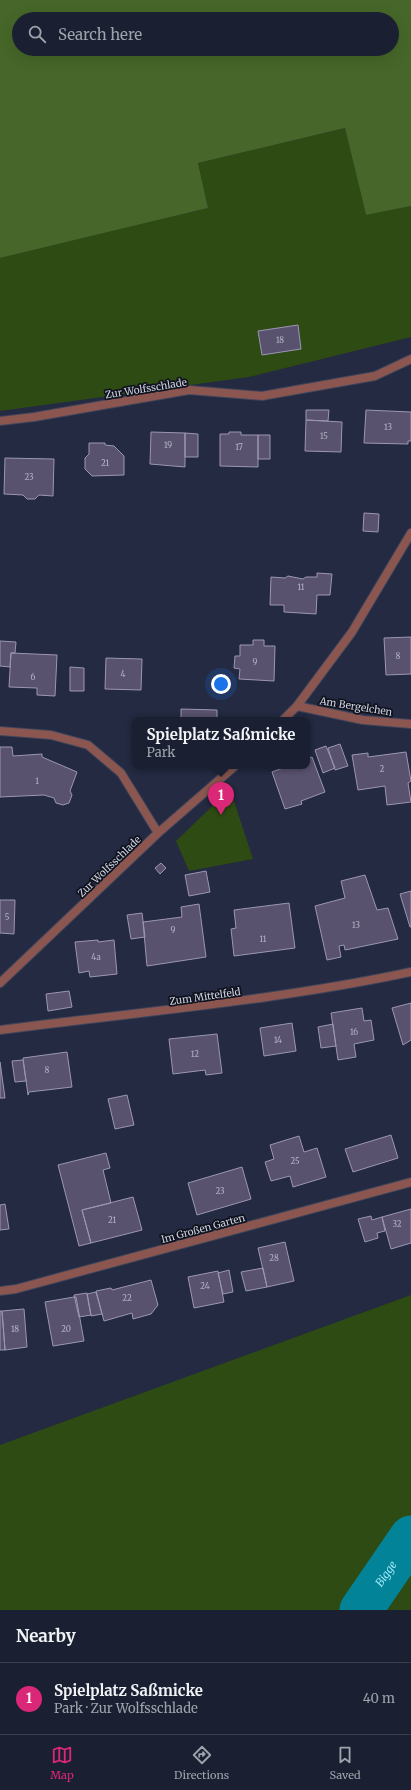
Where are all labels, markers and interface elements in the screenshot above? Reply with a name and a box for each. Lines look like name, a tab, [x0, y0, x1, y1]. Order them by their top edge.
search box	[12, 12, 399, 56]
icon: search	[26, 23, 48, 45]
text: Search here	[58, 25, 142, 44]
house number: 18	[276, 335, 284, 345]
street label: Zur Wolfsschlade	[104, 376, 188, 401]
house number: 13	[384, 422, 392, 432]
house number: 15	[320, 431, 328, 441]
house number: 19	[164, 440, 172, 450]
house number: 17	[235, 442, 243, 452]
house number: 21	[101, 458, 109, 468]
house number: 23	[24, 472, 34, 482]
house number: 11	[298, 582, 305, 592]
house number: 8	[396, 651, 401, 661]
house number: 9	[253, 657, 258, 667]
house number: 4	[121, 669, 126, 679]
house number: 6	[31, 672, 36, 682]
your location	[211, 674, 231, 694]
street label: Am Bergelchen	[318, 694, 394, 719]
popup	[132, 717, 310, 769]
text: Spielplatz Saßmicke	[147, 725, 296, 744]
text: Park	[147, 744, 175, 761]
house number: 2	[380, 764, 385, 774]
house number: 1	[35, 776, 39, 786]
pin: 1	[208, 782, 234, 815]
street label: Zur Wolfsschlade	[75, 833, 144, 900]
house number: 5	[5, 912, 10, 922]
house number: 13	[352, 920, 360, 930]
house number: 9	[171, 925, 176, 935]
house number: 11	[260, 934, 267, 944]
house number: 4a	[91, 952, 101, 962]
street label: Zum Mittelfeld	[169, 985, 241, 1008]
house number: 16	[350, 1027, 358, 1037]
house number: 14	[274, 1035, 282, 1045]
house number: 12	[191, 1049, 199, 1059]
house number: 8	[45, 1065, 50, 1075]
house number: 25	[290, 1156, 300, 1166]
house number: 23	[215, 1186, 225, 1196]
street label: Im Großen Garten	[160, 1211, 247, 1246]
house number: 21	[108, 1215, 116, 1225]
house number: 32	[392, 1219, 402, 1229]
house number: 28	[269, 1253, 279, 1263]
house number: 24	[200, 1281, 210, 1291]
house number: 22	[122, 1293, 132, 1303]
house number: 18	[11, 1324, 19, 1334]
house number: 20	[61, 1324, 71, 1334]
water label: Bigge	[372, 1558, 400, 1589]
text: Nearby	[16, 1625, 76, 1647]
text: Spielplatz Saßmicke	[54, 1681, 203, 1700]
text: 1	[26, 1690, 32, 1707]
text: 40 m	[363, 1690, 395, 1707]
text: Park · Zur Wolfsschlade	[54, 1700, 198, 1717]
tab: Map	[50, 1744, 74, 1782]
tab: Directions	[174, 1744, 229, 1782]
tab: Saved	[330, 1744, 361, 1782]

